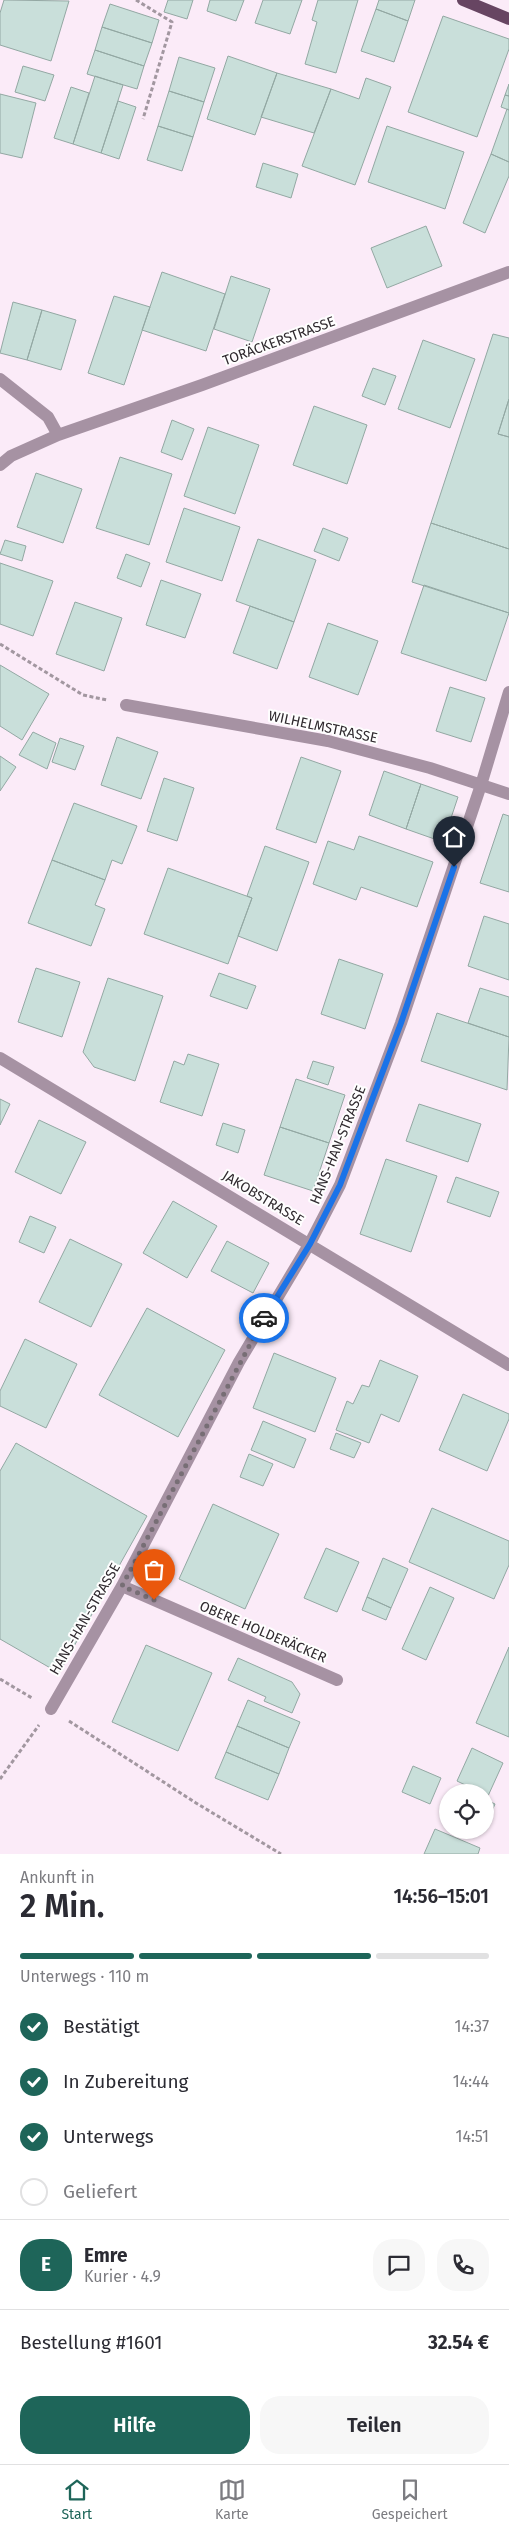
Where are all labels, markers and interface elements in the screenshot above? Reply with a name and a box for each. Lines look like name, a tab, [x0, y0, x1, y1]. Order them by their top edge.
street label: TORÄCKERSTRASSE	[220, 313, 338, 369]
street label: WILHELMSTRASSE	[267, 707, 379, 747]
pin	[433, 816, 475, 867]
icon: home	[440, 823, 468, 851]
street label: HANS-HAN-STRASSE	[306, 1083, 370, 1207]
street label: JAKOBSTRASSE	[219, 1167, 307, 1229]
courier	[239, 1293, 289, 1343]
icon: car	[250, 1304, 278, 1332]
pin	[133, 1549, 175, 1600]
icon: bag	[140, 1556, 168, 1584]
street label: HANS-HAN-STRASSE	[46, 1560, 124, 1678]
street label: OBERE HOLDERÄCKER	[197, 1598, 330, 1667]
map controls	[439, 1784, 494, 1839]
button: locate	[439, 1784, 494, 1839]
text: Ankunft in	[20, 1868, 95, 1887]
text: 14:56–15:01	[393, 1885, 489, 1908]
text: 2 Min.	[20, 1887, 105, 1925]
text: Unterwegs · 110 m	[20, 1967, 149, 1986]
icon: check	[20, 2013, 48, 2041]
text: Bestätigt	[63, 2015, 140, 2038]
text: 14:37	[455, 2017, 489, 2036]
icon: check	[20, 2068, 48, 2096]
text: In Zubereitung	[63, 2070, 188, 2093]
text: 14:44	[453, 2072, 489, 2091]
icon: check	[20, 2123, 48, 2151]
text: Unterwegs	[63, 2125, 154, 2148]
text: 14:51	[456, 2127, 489, 2146]
text: Geliefert	[63, 2180, 137, 2203]
button: chat	[373, 2239, 425, 2291]
button: phone	[437, 2239, 489, 2291]
text: Emre	[84, 2244, 127, 2267]
text: E	[41, 2253, 51, 2276]
text: Kurier · 4.9	[84, 2267, 161, 2286]
text: Bestellung #1601	[20, 2331, 163, 2354]
text: 32.54 €	[428, 2331, 489, 2354]
button: Hilfe	[20, 2396, 250, 2454]
button: Teilen	[260, 2396, 489, 2454]
tab: Start	[61, 2476, 92, 2523]
tab: Karte	[215, 2476, 249, 2523]
tab: Gespeichert	[372, 2476, 448, 2523]

